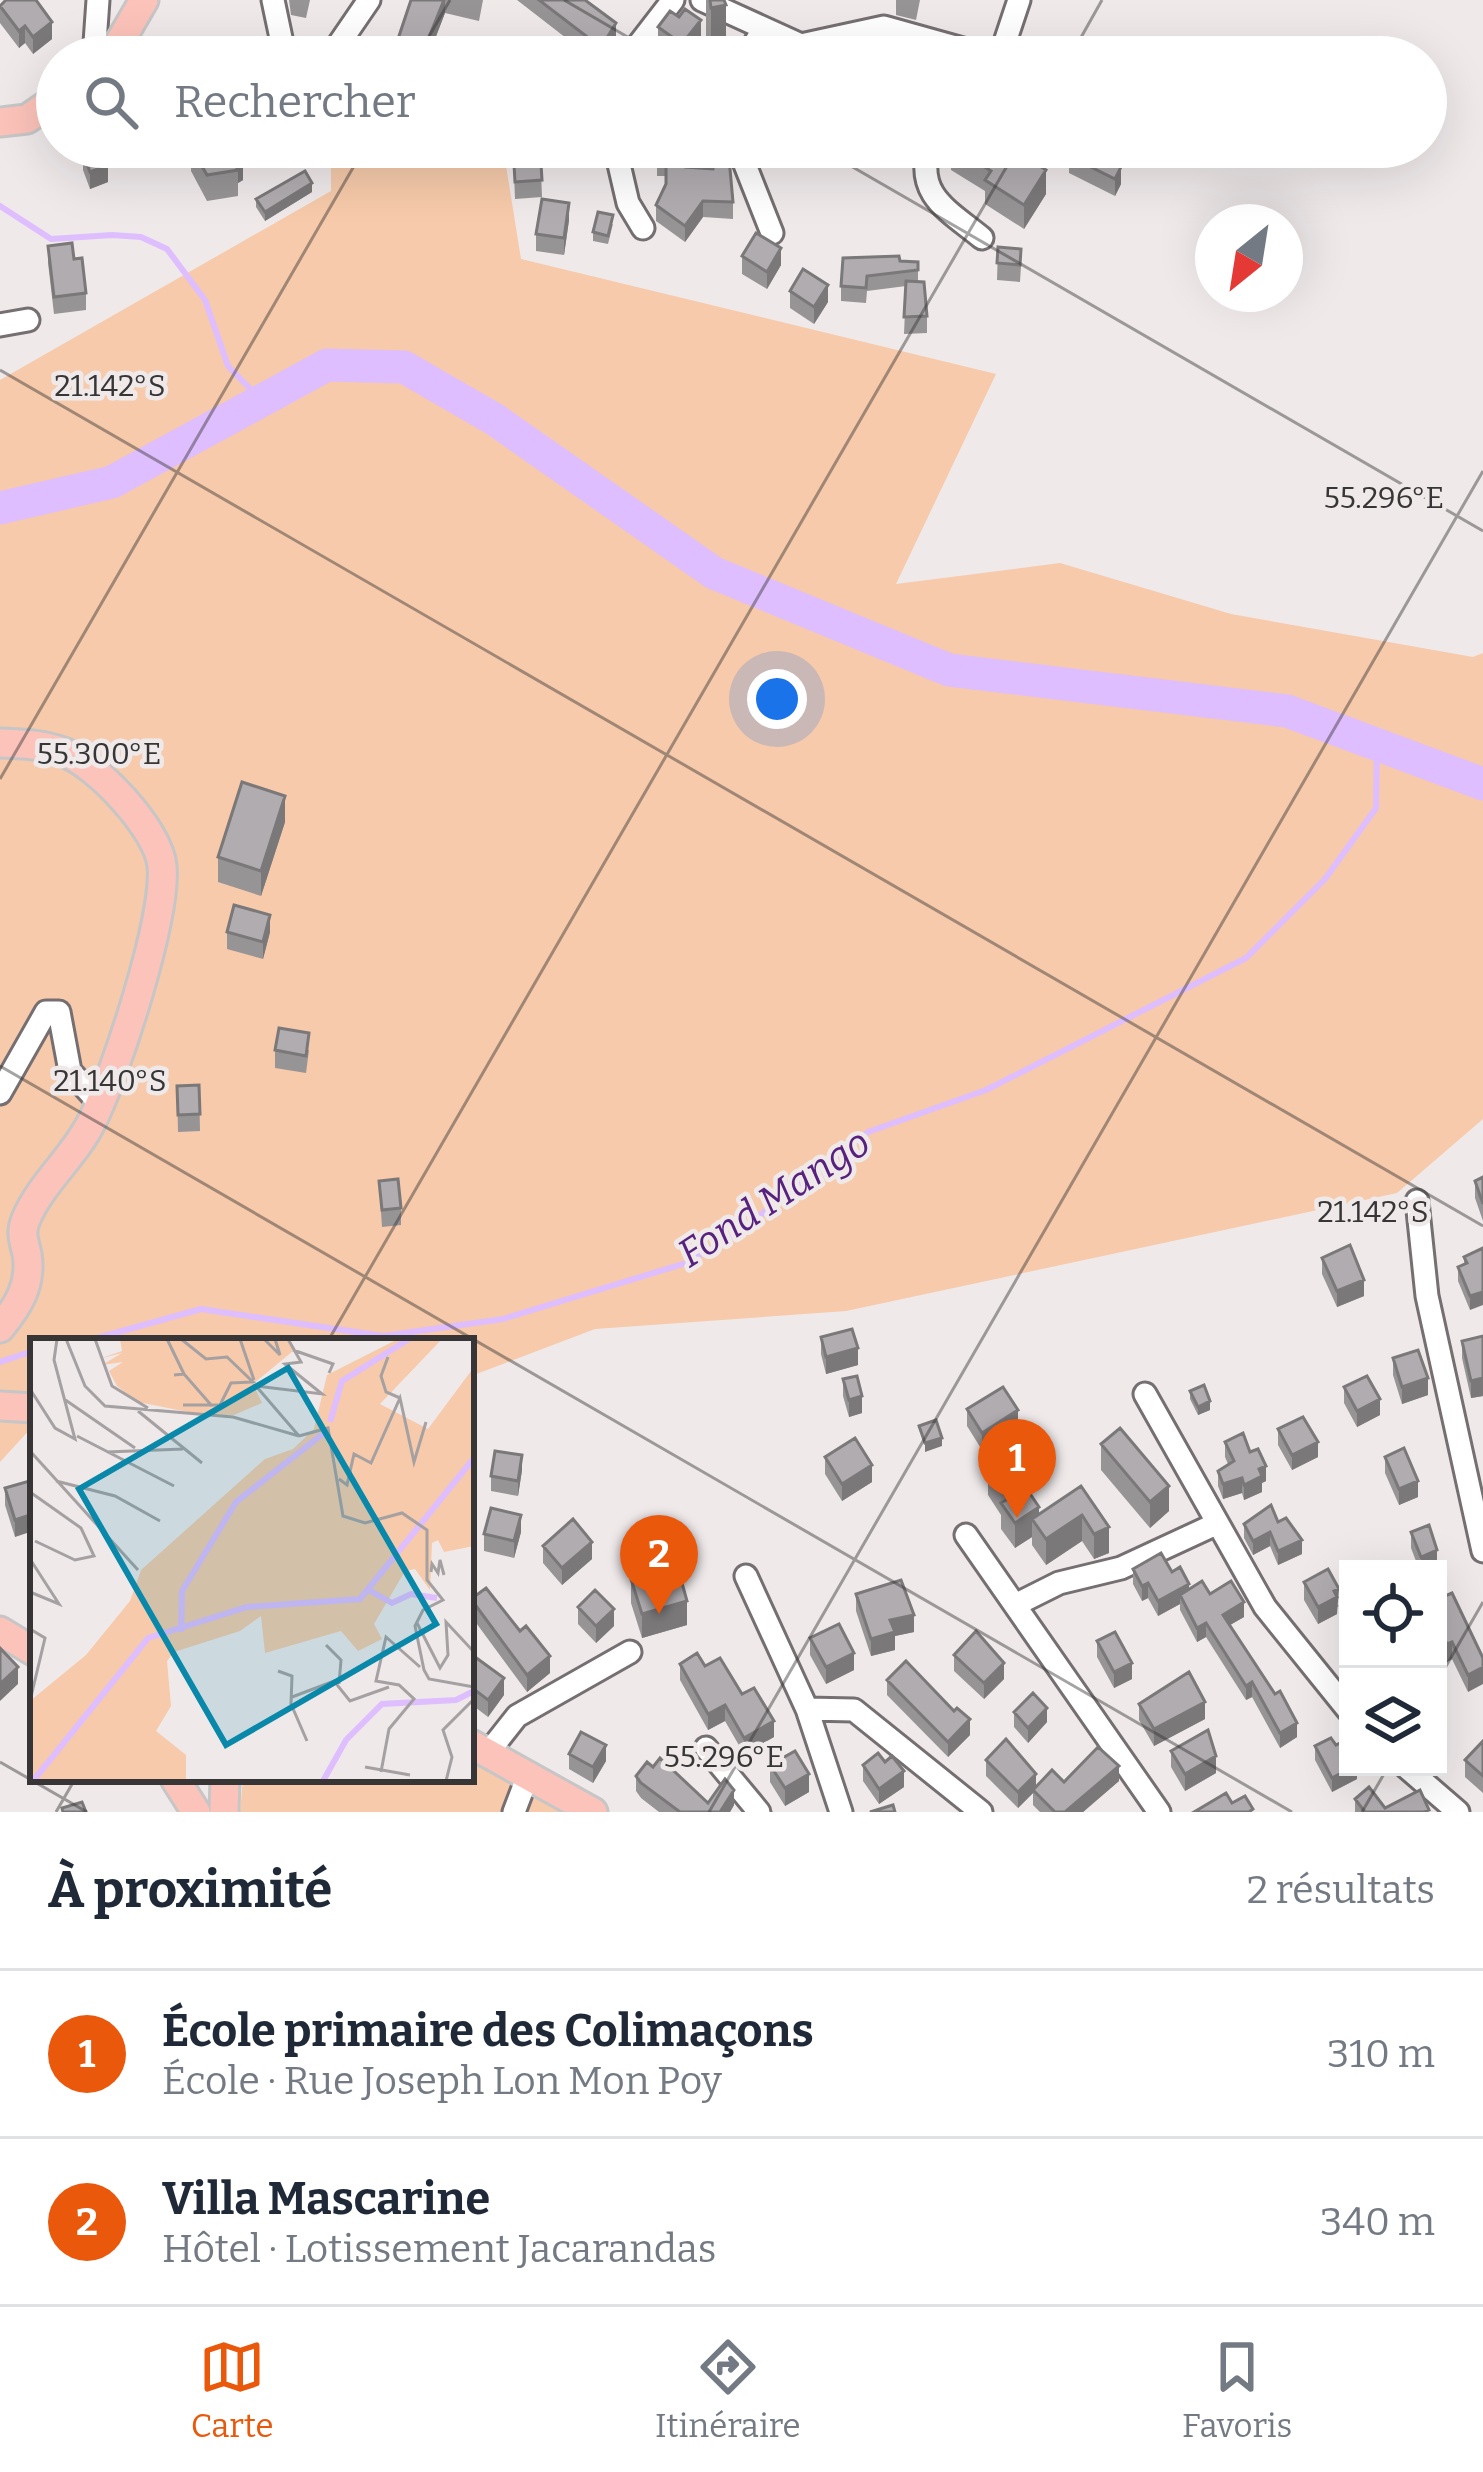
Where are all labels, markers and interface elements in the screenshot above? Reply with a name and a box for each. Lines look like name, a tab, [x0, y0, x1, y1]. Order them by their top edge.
search box	[36, 36, 1447, 168]
icon: search	[78, 69, 144, 135]
text: Rechercher	[174, 75, 416, 129]
north arrow	[1195, 204, 1303, 312]
text: 21.142°S	[54, 368, 166, 404]
text: 55.296°E	[1324, 480, 1444, 516]
your location	[747, 669, 807, 729]
text: 55.300°E	[37, 736, 161, 772]
text: 21.140°S	[53, 1063, 167, 1099]
water label: Fond Mango	[670, 1119, 878, 1277]
text: 21.142°S	[1317, 1194, 1429, 1230]
inset map	[30, 1338, 474, 1782]
pin: 1	[978, 1419, 1056, 1518]
pin: 2	[620, 1515, 698, 1614]
map controls	[1339, 1560, 1447, 1776]
button: locate	[1339, 1560, 1447, 1668]
button: layers	[1339, 1668, 1447, 1776]
text: 55.296°E	[664, 1739, 784, 1775]
text: À proximité	[48, 1859, 332, 1921]
text: 2 résultats	[1247, 1867, 1435, 1913]
text: École primaire des Colimaçons	[162, 2004, 814, 2058]
text: 1	[79, 2031, 95, 2077]
text: 310 m	[1327, 2031, 1435, 2077]
text: École · Rue Joseph Lon Mon Poy	[162, 2058, 722, 2104]
text: Villa Mascarine	[162, 2172, 490, 2226]
text: 2	[76, 2199, 98, 2245]
text: 340 m	[1320, 2199, 1435, 2245]
text: Hôtel · Lotissement Jacarandas	[162, 2226, 716, 2272]
tab: Carte	[191, 2334, 274, 2446]
tab: Itinéraire	[655, 2334, 801, 2446]
tab: Favoris	[1182, 2334, 1292, 2446]

